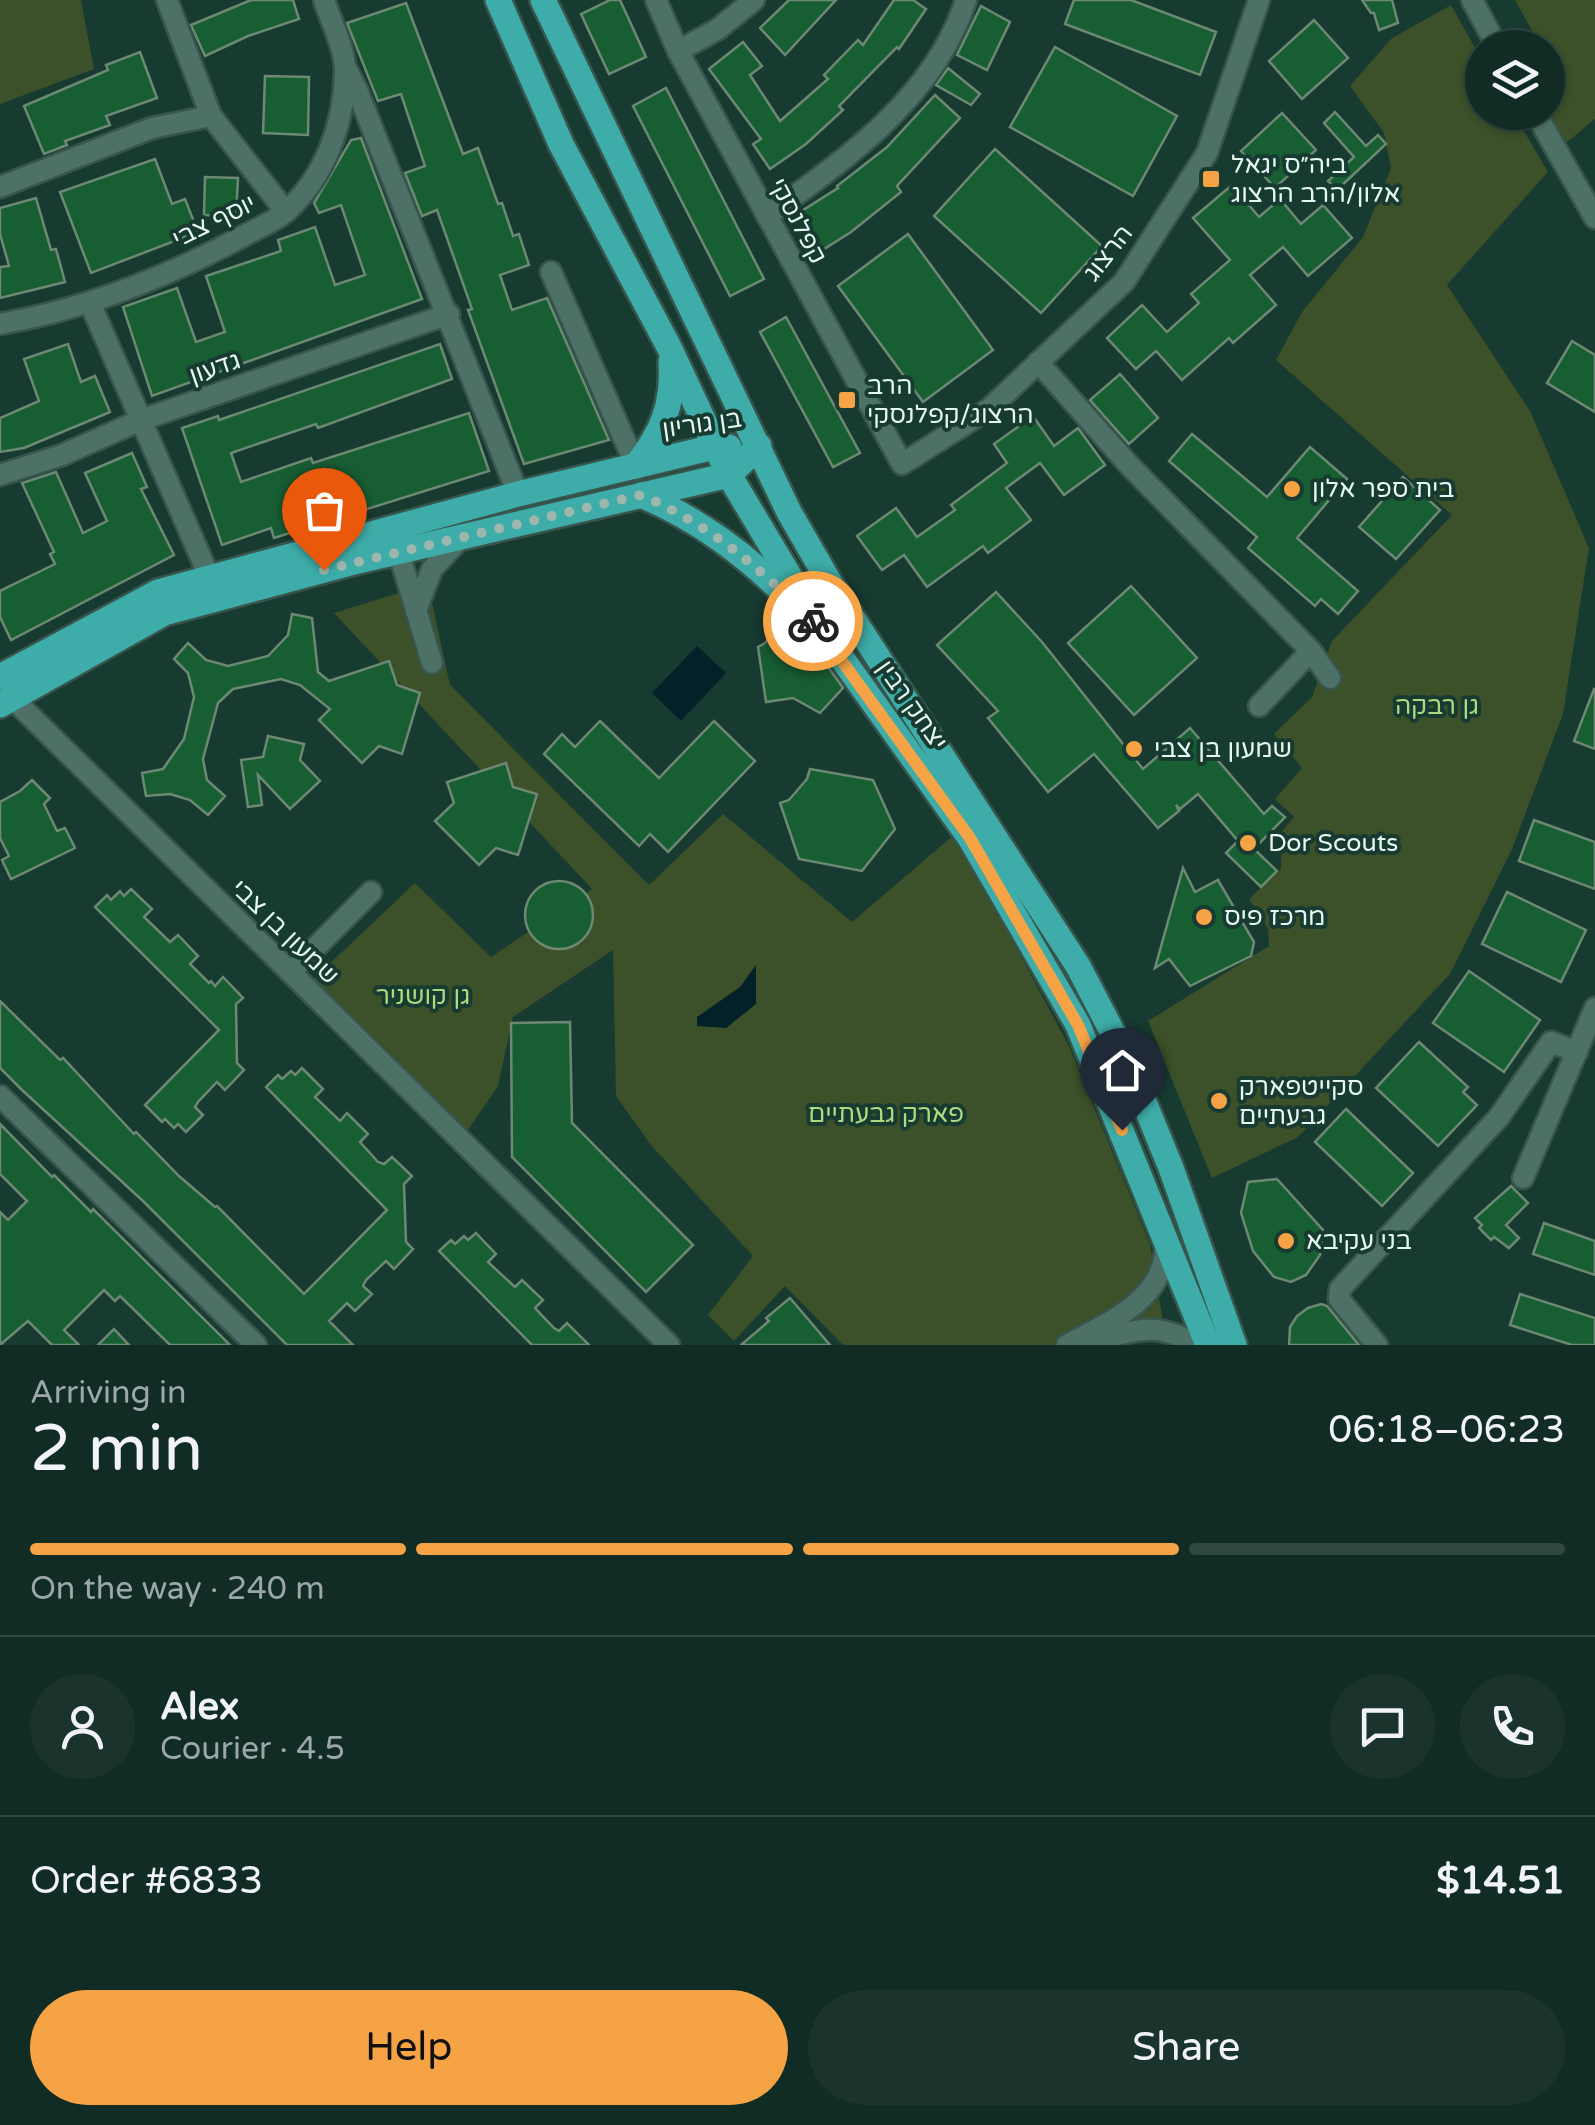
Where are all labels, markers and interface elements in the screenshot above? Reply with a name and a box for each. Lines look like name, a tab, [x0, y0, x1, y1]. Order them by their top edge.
map controls	[1465, 30, 1565, 130]
button: layers	[1465, 30, 1565, 130]
place label: ביה״ס יגאל אלון/הרב הרצוג	[1231, 150, 1400, 209]
marker: ביה״ס יגאל אלון/הרב הרצוג	[1200, 168, 1222, 190]
street label: קפלנסקי	[763, 173, 833, 269]
street label: יוסף צבי	[167, 188, 261, 254]
street label: הרצוג	[1077, 219, 1139, 287]
street label: גדעון	[185, 345, 245, 391]
place label: הרב הרצוג/קפלנסקי	[867, 371, 1034, 430]
marker: הרב הרצוג/קפלנסקי	[836, 389, 858, 411]
street label: בן גוריון	[660, 404, 744, 444]
pin	[282, 468, 367, 571]
place label: בית ספר אלון	[1312, 474, 1454, 504]
marker: בית ספר אלון	[1281, 478, 1303, 500]
icon: bag	[297, 483, 352, 538]
courier	[763, 571, 863, 671]
icon: bike	[786, 594, 841, 649]
street label: יצחק רבין	[870, 654, 954, 756]
park label: גן רבקה	[1395, 691, 1479, 721]
place label: שמעון בן צבי	[1154, 734, 1292, 764]
marker: שמעון בן צבי	[1123, 738, 1145, 760]
place label: Dor Scouts	[1268, 828, 1398, 858]
marker: Dor Scouts	[1237, 832, 1259, 854]
street label: שמעון בן צבי	[225, 873, 345, 991]
place label: מרכז פיס	[1224, 902, 1325, 932]
marker: מרכז פיס	[1193, 906, 1215, 928]
park label: גן קושניר	[376, 981, 470, 1011]
pin	[1080, 1028, 1165, 1131]
icon: home	[1095, 1043, 1150, 1098]
place label: סקייטפארק גבעתיים	[1239, 1072, 1364, 1131]
marker: סקייטפארק גבעתיים	[1208, 1090, 1230, 1112]
park label: פארק גבעתיים	[808, 1099, 964, 1129]
place label: בני עקיבא	[1306, 1226, 1412, 1256]
marker: בני עקיבא	[1275, 1230, 1297, 1252]
text: Arriving in	[30, 1374, 187, 1412]
text: 06:18–06:23	[1328, 1407, 1565, 1453]
text: 2 min	[30, 1410, 203, 1489]
text: On the way · 240 m	[30, 1570, 325, 1608]
button: person	[30, 1674, 135, 1779]
button: chat	[1330, 1674, 1435, 1779]
button: phone	[1460, 1674, 1565, 1779]
text: Alex	[160, 1684, 239, 1730]
text: Courier · 4.5	[160, 1730, 345, 1768]
text: Order #6833	[30, 1858, 263, 1904]
text: $14.51	[1436, 1858, 1565, 1904]
button: Help	[30, 1990, 788, 2105]
button: Share	[808, 1990, 1565, 2105]

